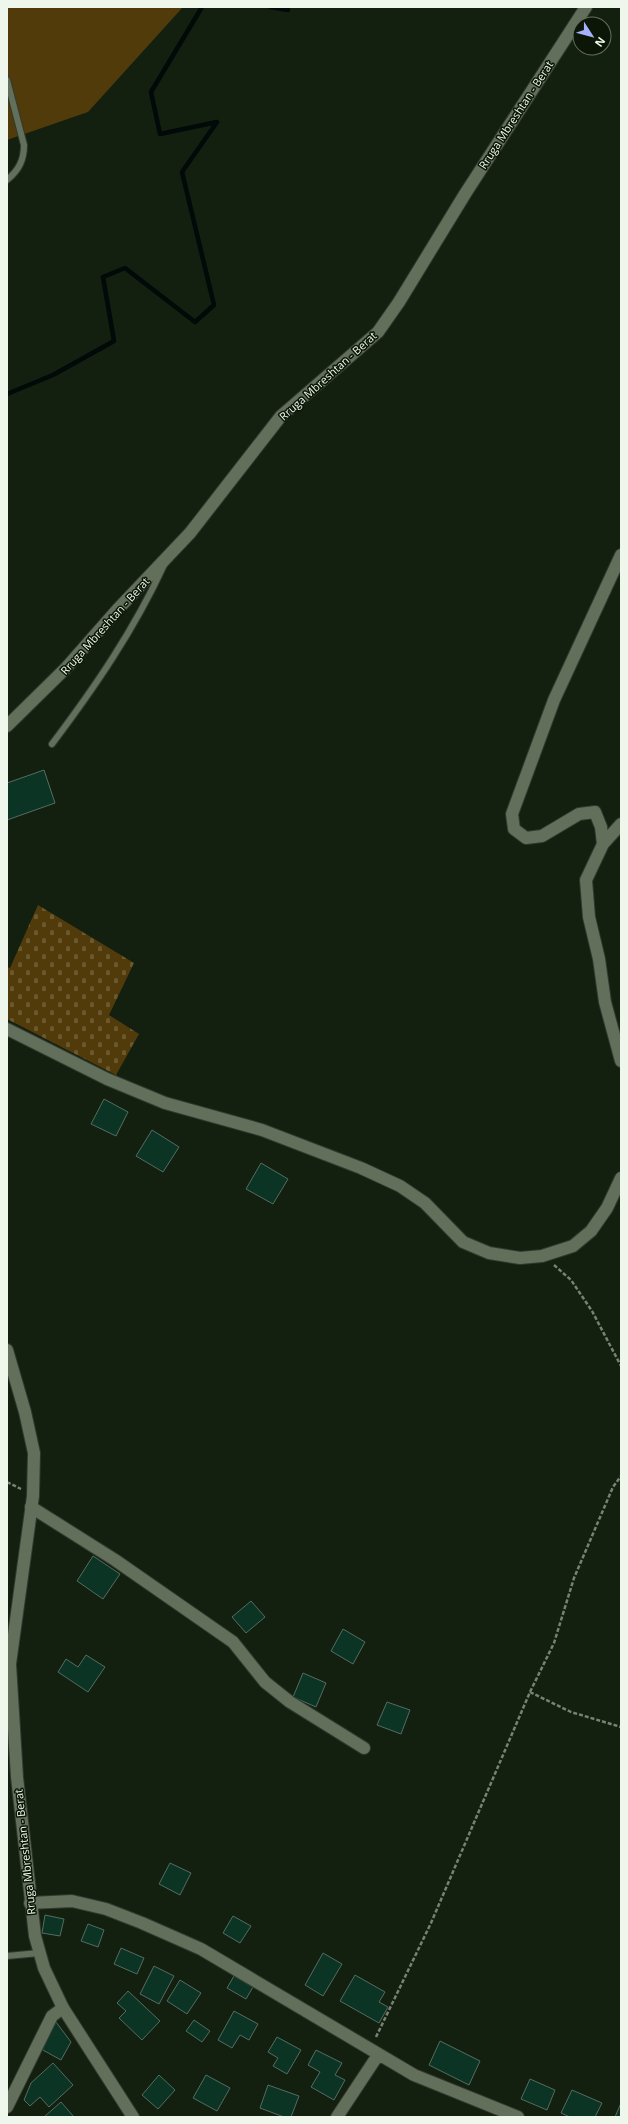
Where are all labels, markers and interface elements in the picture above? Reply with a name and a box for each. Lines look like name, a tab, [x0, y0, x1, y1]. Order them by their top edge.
north arrow	[572, 16, 612, 56]
text: N	[592, 34, 609, 50]
street label: Rruga Mbreshtan - Berat	[475, 58, 556, 172]
street label: Rruga Mbreshtan - Berat	[276, 328, 380, 423]
street label: Rruga Mbreshtan - Berat	[57, 574, 152, 678]
street label: Rruga Mbreshtan - Berat	[10, 1788, 39, 1916]

